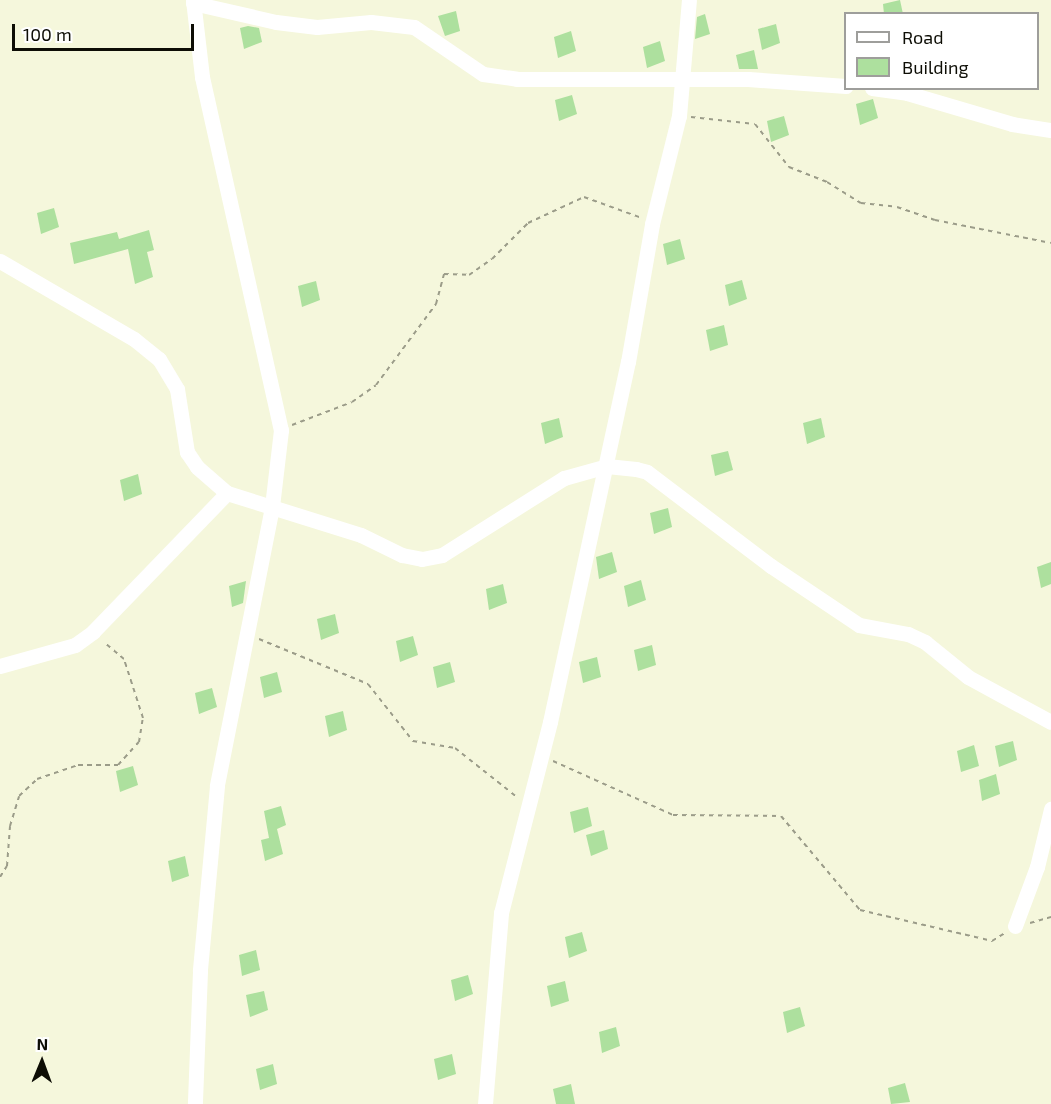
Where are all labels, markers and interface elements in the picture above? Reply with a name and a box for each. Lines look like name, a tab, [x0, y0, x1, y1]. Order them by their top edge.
scale bar	[15, 12, 196, 50]
legend	[844, 12, 1039, 90]
text: 100 m	[23, 23, 72, 45]
text: Road	[902, 26, 943, 48]
text: Building	[902, 56, 969, 78]
north arrow	[12, 1032, 72, 1092]
text: N	[36, 1034, 48, 1053]

